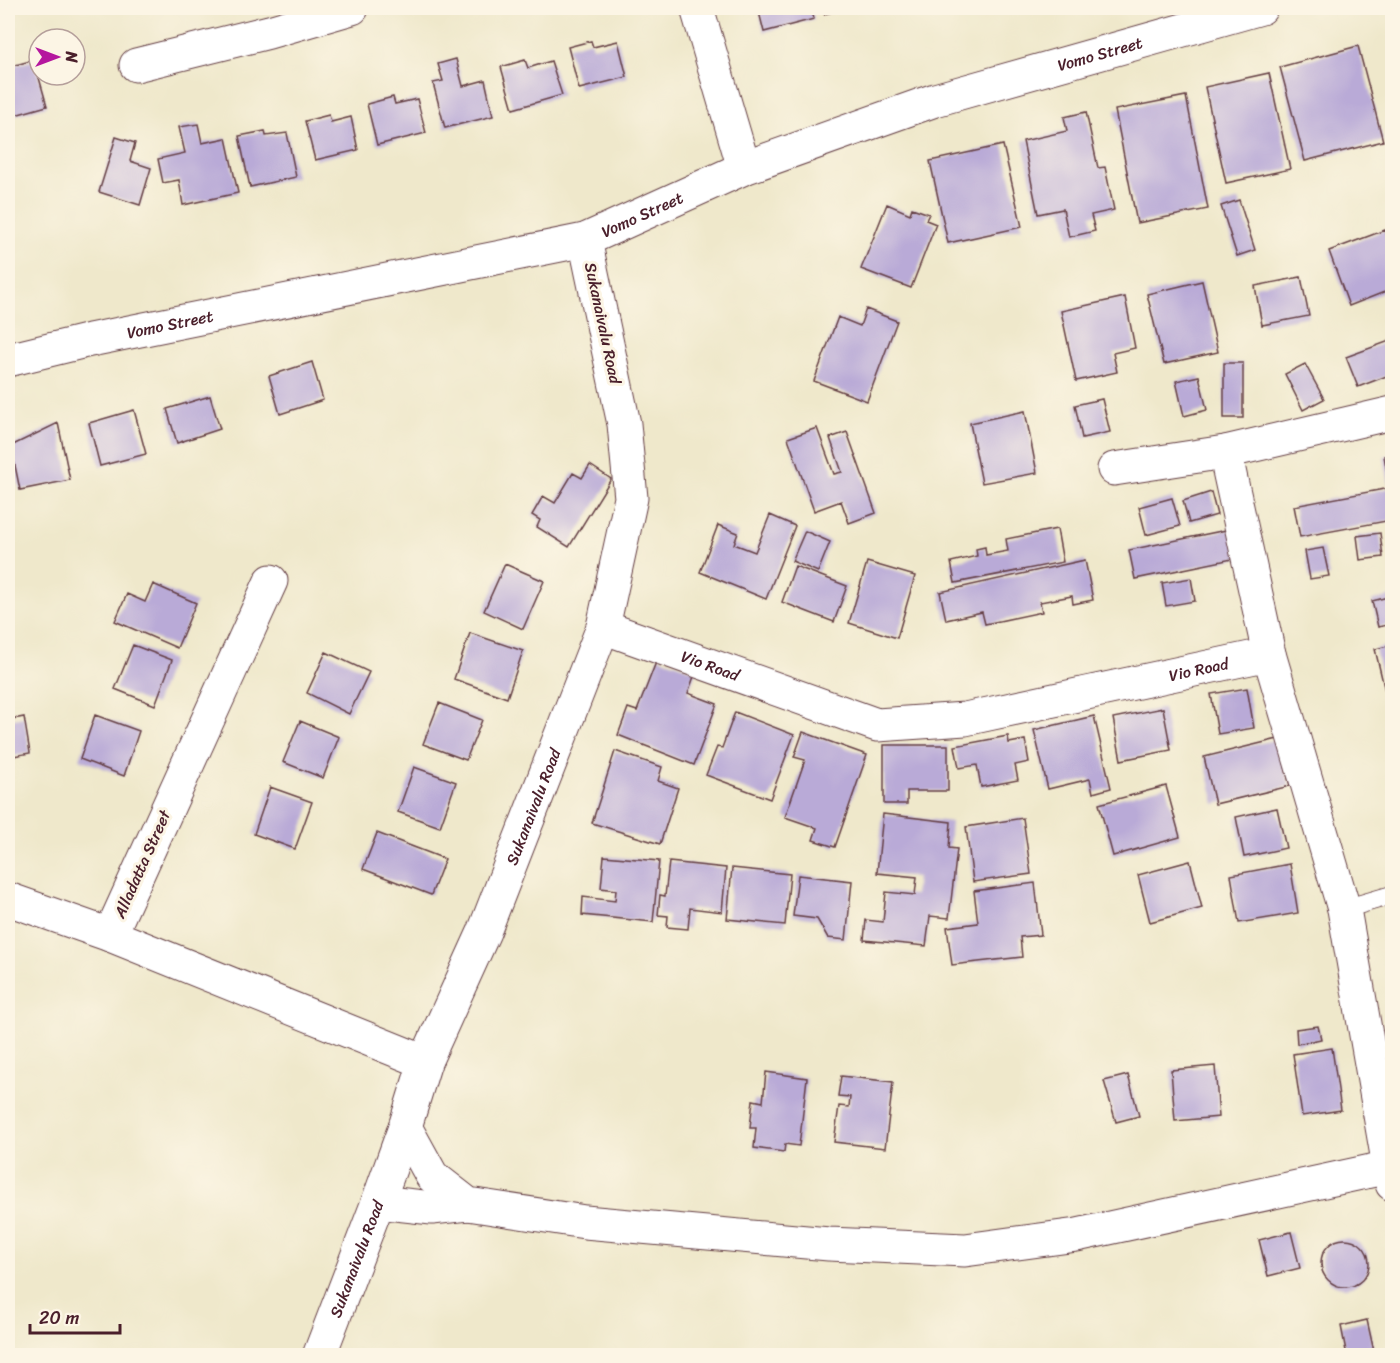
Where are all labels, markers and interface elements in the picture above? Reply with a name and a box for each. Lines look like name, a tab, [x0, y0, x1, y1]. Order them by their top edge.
north arrow	[27, 27, 87, 87]
street label: Vomo Street	[1054, 28, 1146, 79]
text: N	[57, 50, 86, 63]
street label: Vomo Street	[596, 183, 688, 245]
street label: Sukanaivalu Road	[576, 260, 630, 388]
street label: Vomo Street	[124, 301, 216, 347]
street label: Vio Road	[677, 642, 745, 690]
street label: Vio Road	[1166, 648, 1233, 690]
street label: Sukanaivalu Road	[497, 742, 569, 869]
street label: Alladatta Street	[105, 805, 179, 924]
street label: Sukanaivalu Road	[321, 1195, 392, 1322]
scale bar	[30, 1297, 120, 1335]
text: 20 m	[39, 1302, 79, 1334]

